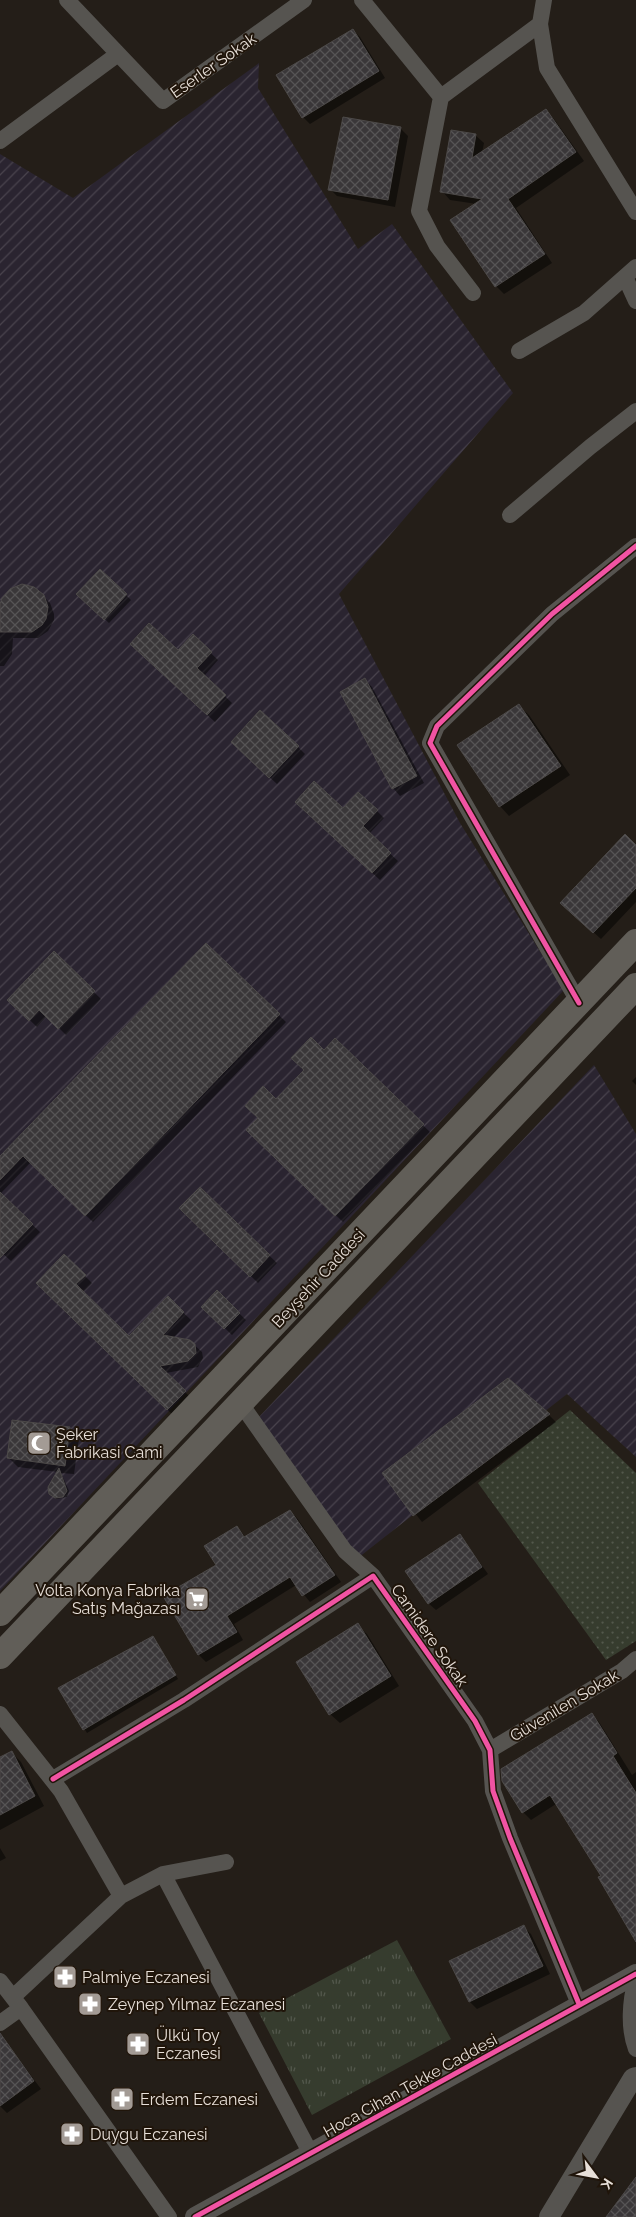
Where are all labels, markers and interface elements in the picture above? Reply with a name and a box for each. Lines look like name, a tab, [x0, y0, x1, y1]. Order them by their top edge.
street label: Eserler Sokak	[167, 29, 260, 102]
street label: Beyşehir Caddesi	[268, 1225, 369, 1332]
place label: Şeker Fabrikasi Cami	[56, 1425, 162, 1462]
mosque icon: Şeker Fabrikasi Cami	[26, 1430, 52, 1456]
street label: Camidere Sokak	[387, 1580, 472, 1691]
place label: Volta Konya Fabrika Satış Mağazası	[35, 1581, 180, 1618]
supermarket icon: Volta Konya Fabrika Satış Mağazası	[184, 1586, 210, 1612]
street label: Güvenilen Sokak	[506, 1665, 622, 1745]
pharmacy icon: Palmiye Eczanesi	[52, 1964, 78, 1990]
place label: Palmiye Eczanesi	[82, 1968, 210, 1987]
pharmacy icon: Zeynep Yılmaz Eczanesi	[77, 1991, 103, 2017]
place label: Zeynep Yılmaz Eczanesi	[108, 1995, 285, 2014]
place label: Ülkü Toy Eczanesi	[156, 2025, 221, 2063]
street label: Hoca Cihan Tekke Caddesi	[320, 2030, 500, 2141]
pharmacy icon: Ülkü Toy Eczanesi	[125, 2031, 151, 2057]
pharmacy icon: Erdem Eczanesi	[109, 2086, 135, 2112]
place label: Erdem Eczanesi	[140, 2090, 258, 2109]
pharmacy icon: Duygu Eczanesi	[59, 2121, 85, 2147]
place label: Duygu Eczanesi	[90, 2125, 208, 2144]
north arrow	[571, 2152, 621, 2202]
text: K	[597, 2176, 616, 2193]

